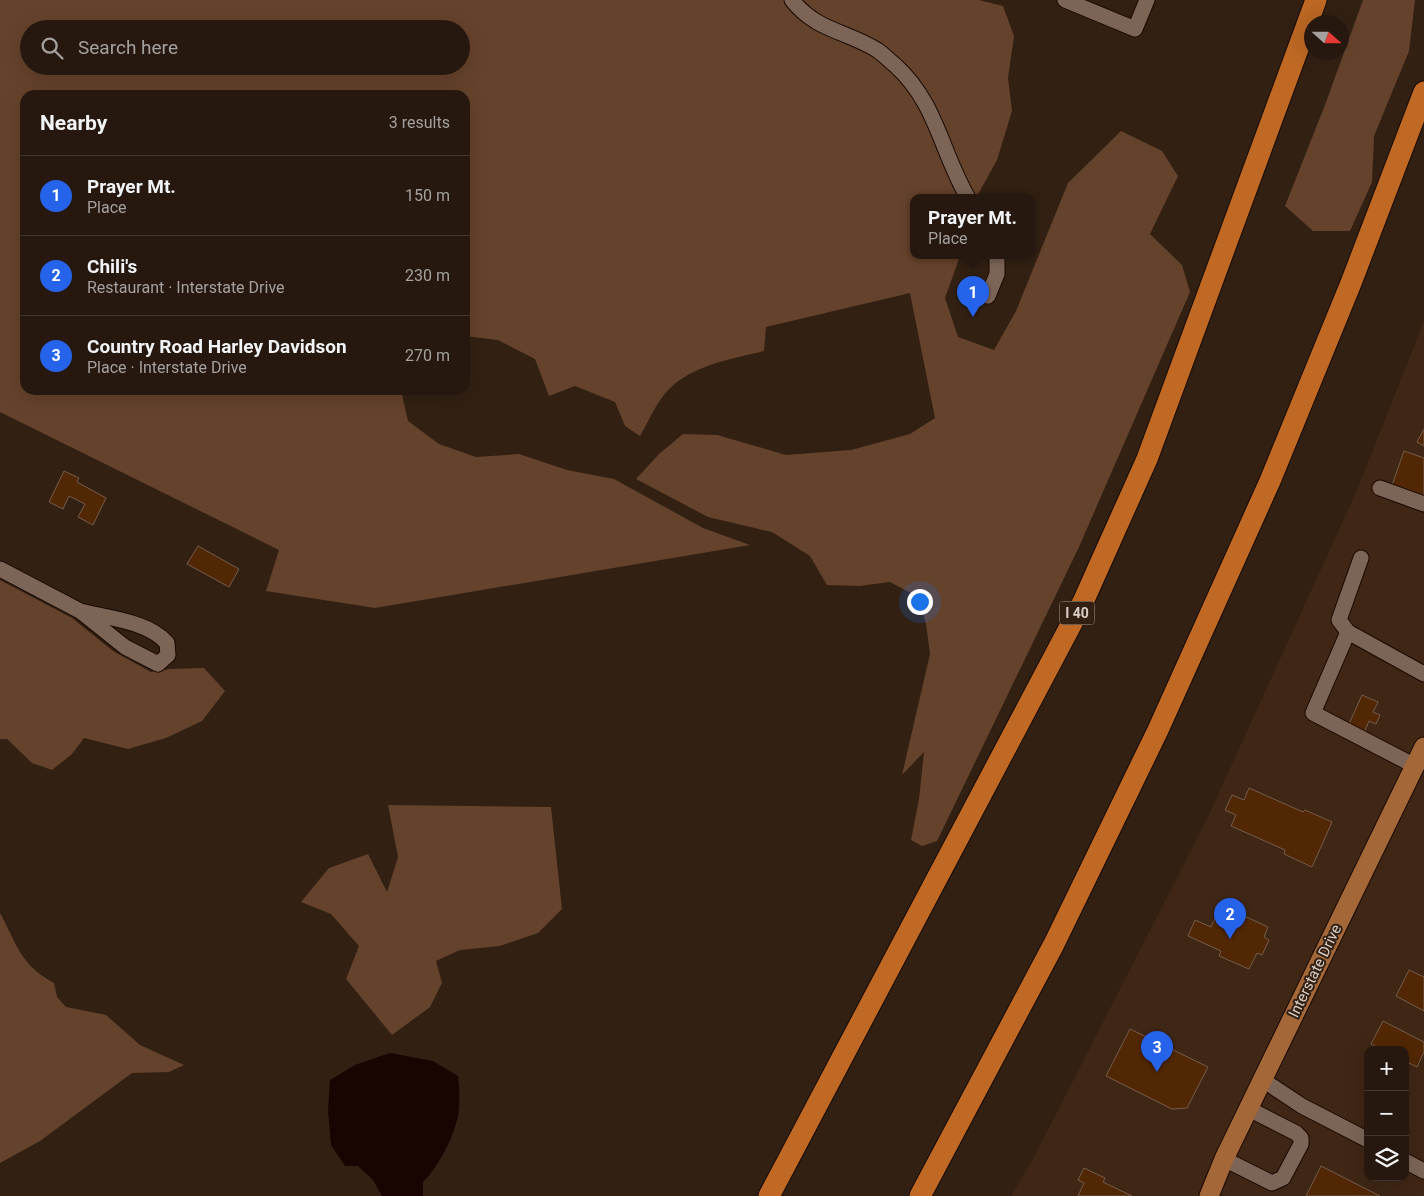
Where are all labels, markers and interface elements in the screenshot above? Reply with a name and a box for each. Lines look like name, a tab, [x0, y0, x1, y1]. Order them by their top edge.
north arrow	[1304, 15, 1349, 60]
search box	[20, 20, 470, 75]
icon: search	[38, 34, 66, 62]
text: Search here	[78, 36, 178, 59]
text: Nearby	[40, 111, 107, 135]
text: 3 results	[389, 113, 450, 132]
text: Prayer Mt.	[87, 175, 176, 198]
text: 1	[51, 186, 61, 205]
text: 150 m	[405, 186, 450, 205]
popup	[910, 194, 1035, 259]
text: Place	[87, 198, 127, 217]
text: Prayer Mt.	[928, 206, 1017, 229]
text: Place	[928, 229, 968, 248]
text: Chili's	[87, 255, 137, 278]
text: 2	[51, 266, 61, 285]
text: 230 m	[405, 266, 450, 285]
pin: 1	[957, 276, 989, 317]
text: Restaurant · Interstate Drive	[87, 278, 285, 297]
text: Country Road Harley Davidson	[87, 335, 347, 358]
text: 3	[51, 346, 61, 365]
text: 270 m	[405, 346, 450, 365]
text: Place · Interstate Drive	[87, 358, 247, 377]
your location	[907, 589, 933, 615]
road number: I 40	[1060, 602, 1094, 624]
pin: 2	[1214, 898, 1246, 939]
street label: Interstate Drive	[1285, 921, 1345, 1021]
pin: 3	[1141, 1031, 1173, 1072]
map controls	[1364, 1046, 1409, 1181]
button: +	[1364, 1046, 1409, 1091]
button: −	[1364, 1091, 1409, 1136]
button: layers	[1364, 1136, 1409, 1181]

